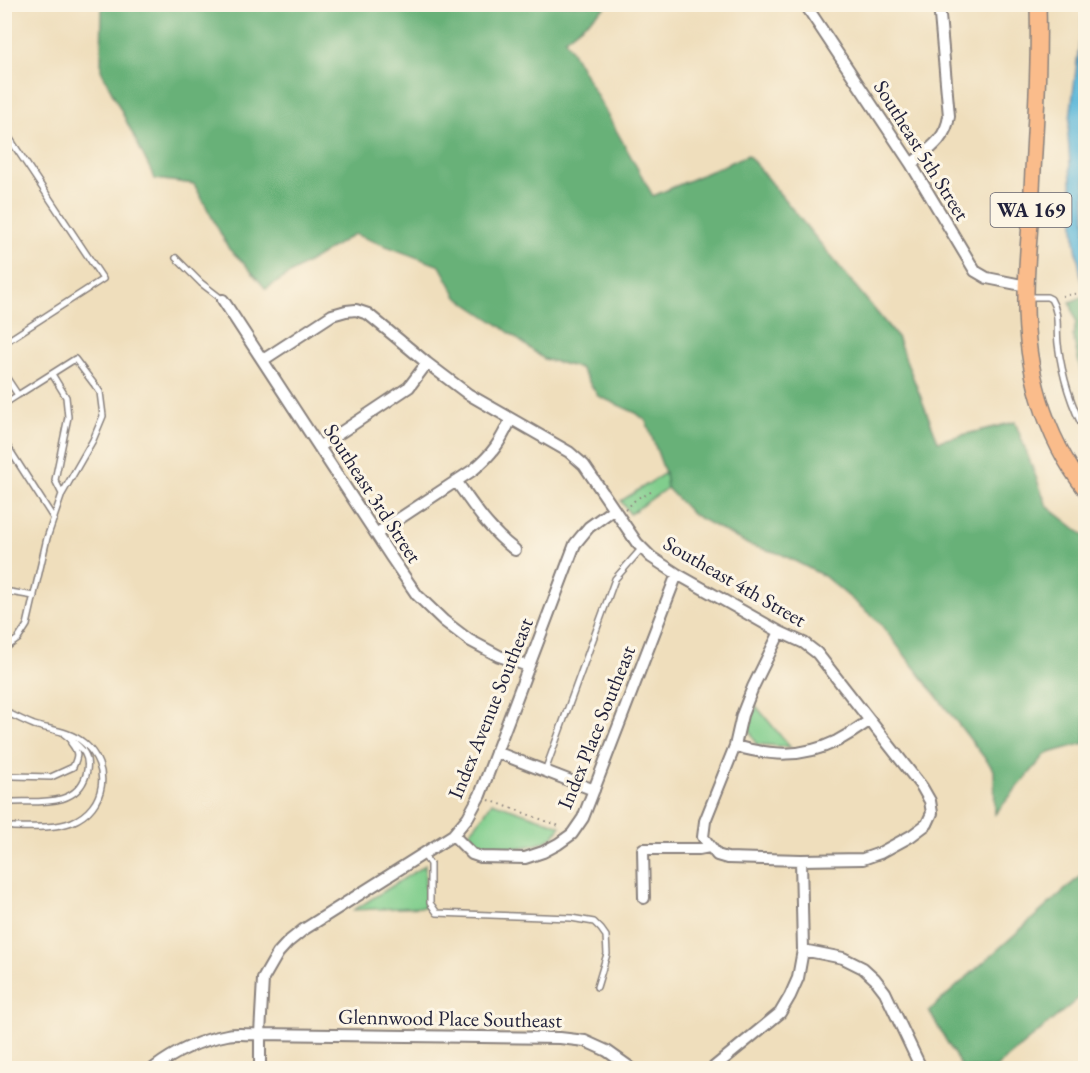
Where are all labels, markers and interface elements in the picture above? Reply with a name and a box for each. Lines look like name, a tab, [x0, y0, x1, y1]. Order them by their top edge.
street label: Southeast 5th Street	[868, 75, 976, 226]
road number: WA 169	[990, 193, 1072, 227]
street label: Southeast 3rd Street	[318, 418, 428, 568]
street label: Southeast 4th Street	[659, 529, 812, 633]
street label: Index Avenue Southeast	[441, 613, 539, 803]
street label: Index Place Southeast	[551, 641, 641, 813]
street label: Glennwood Place Southeast	[338, 1003, 563, 1033]

